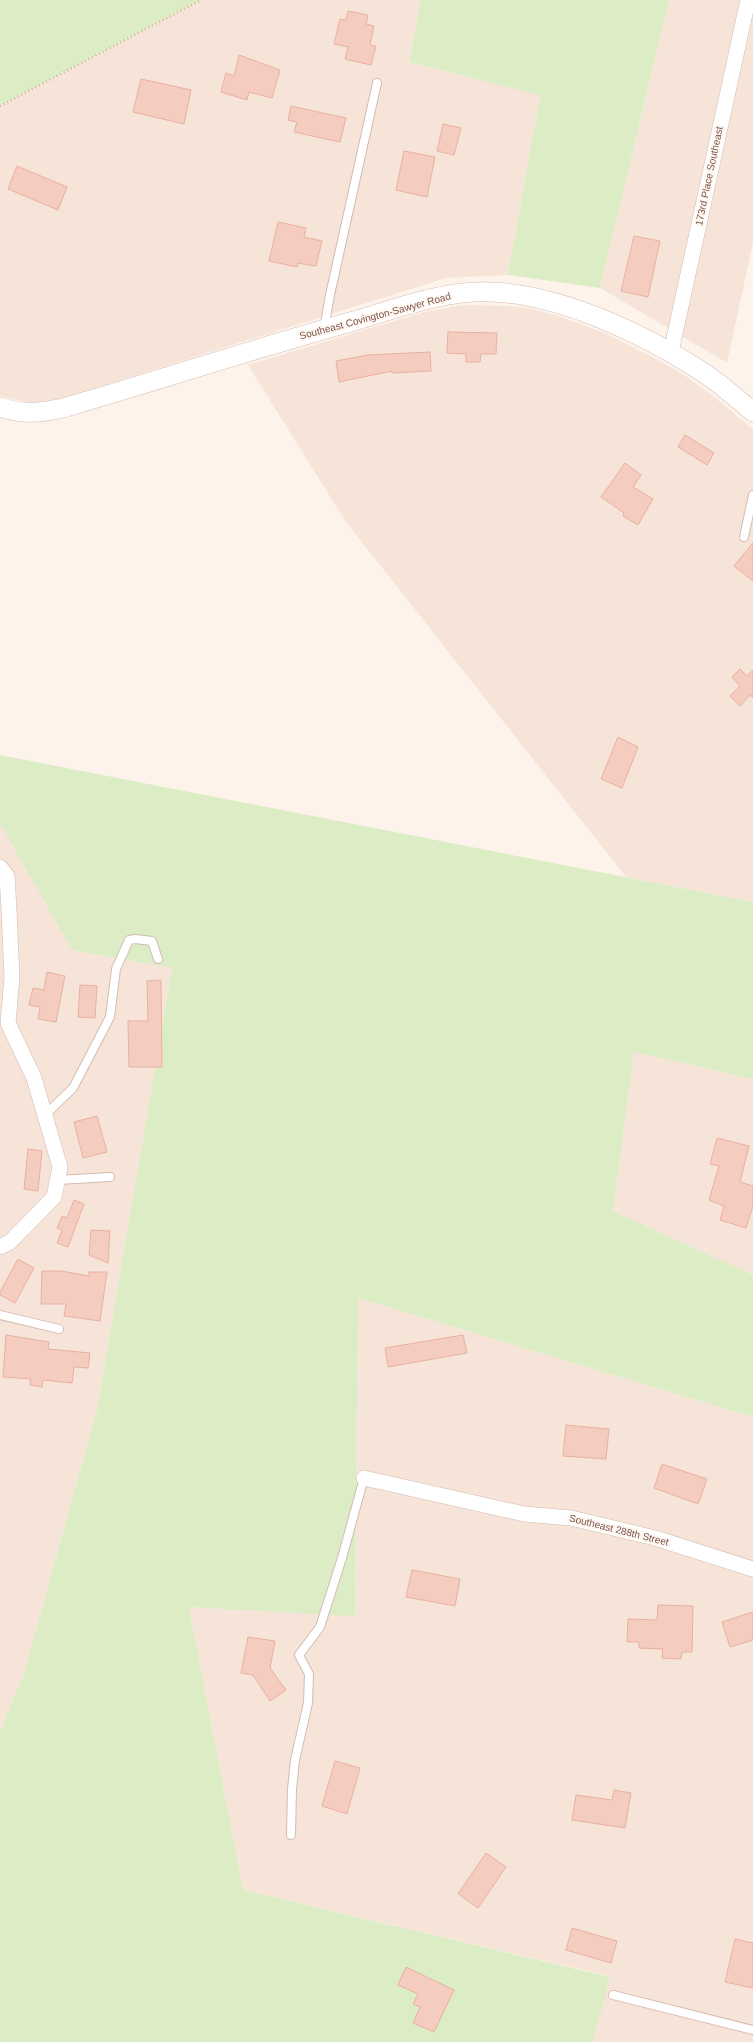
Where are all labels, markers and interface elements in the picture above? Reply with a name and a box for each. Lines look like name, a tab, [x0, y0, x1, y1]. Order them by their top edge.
street label: 173rd Place Southeast	[693, 125, 725, 227]
street label: Southeast Covington-Sawyer Road	[298, 290, 452, 342]
street label: Southeast 288th Street	[568, 1512, 670, 1548]

